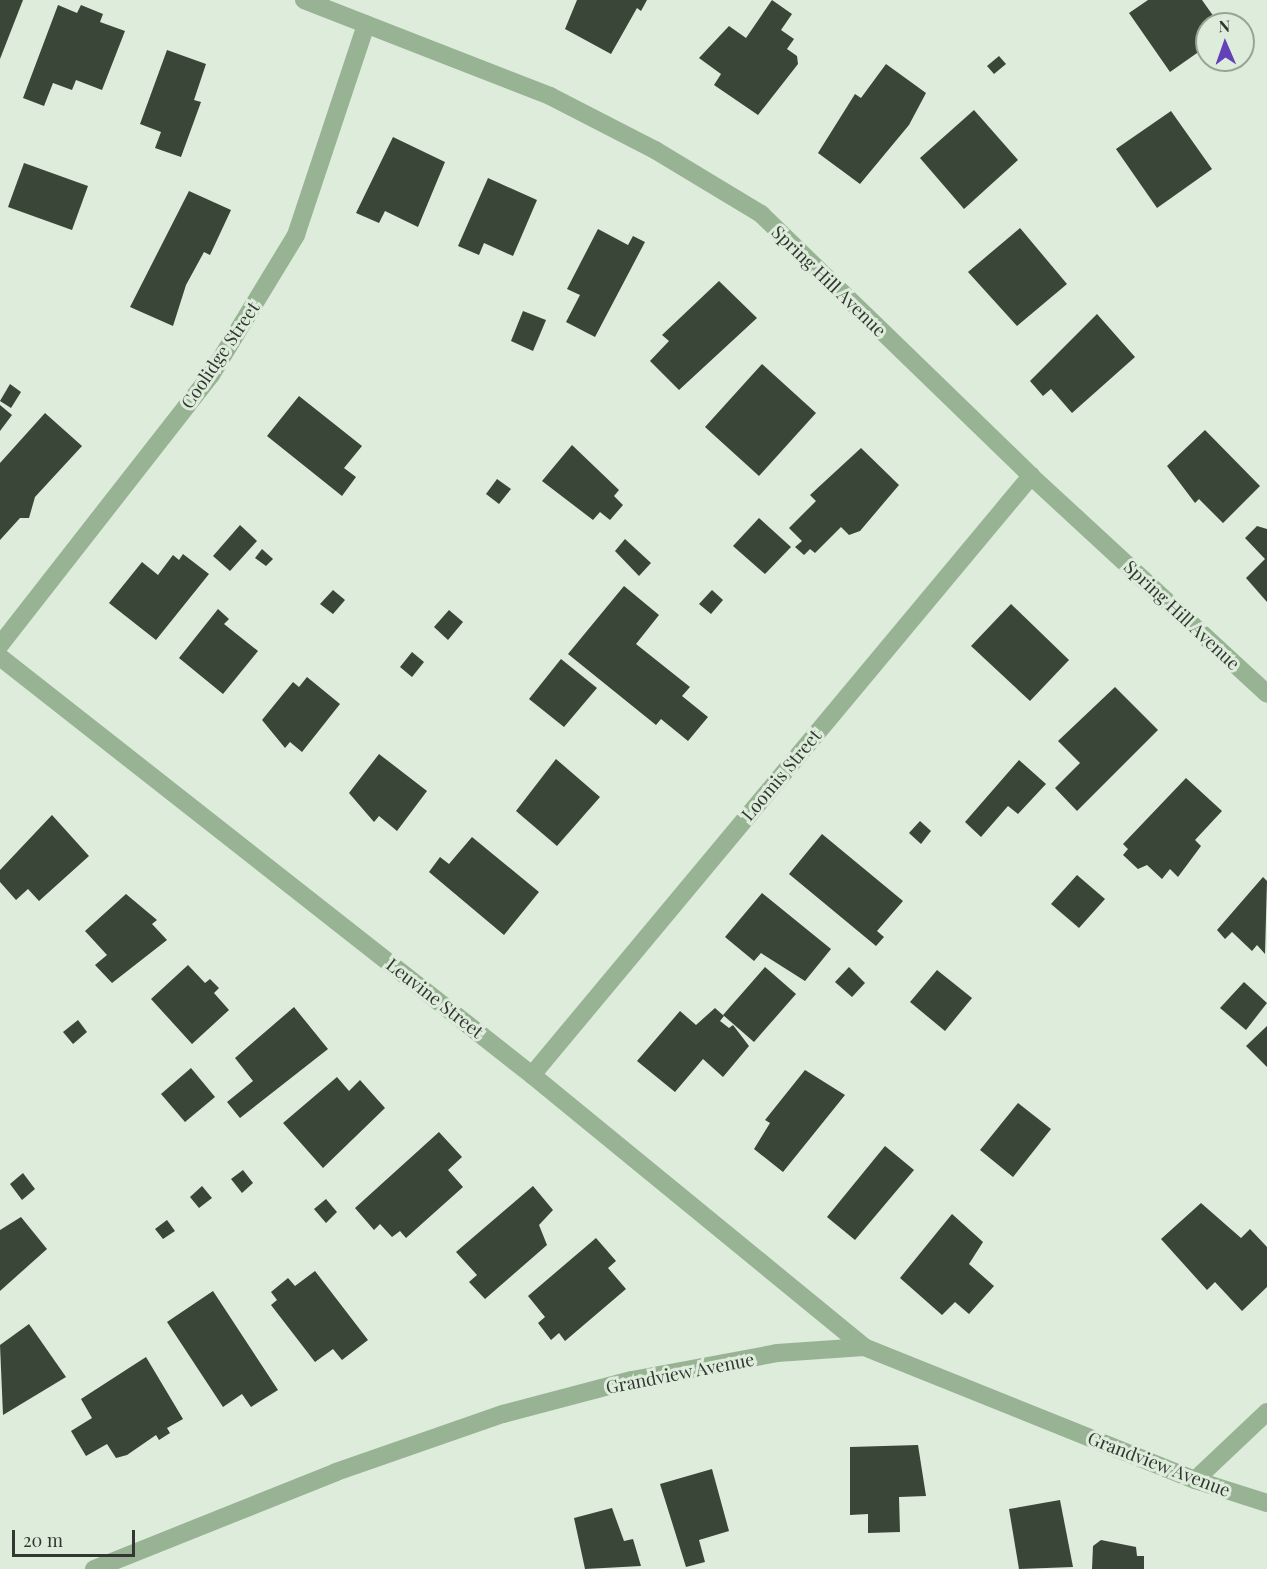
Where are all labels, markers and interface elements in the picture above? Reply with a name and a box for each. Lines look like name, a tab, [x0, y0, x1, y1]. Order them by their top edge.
north arrow	[1195, 12, 1255, 72]
text: N	[1218, 15, 1231, 36]
street label: Spring Hill Avenue	[767, 221, 891, 341]
street label: Coolidge Street	[176, 298, 264, 412]
street label: Spring Hill Avenue	[1119, 556, 1245, 674]
street label: Loomis Street	[737, 725, 825, 825]
street label: Leuvine Street	[382, 954, 488, 1042]
street label: Grandview Avenue	[603, 1348, 757, 1398]
street label: Grandview Avenue	[1084, 1427, 1234, 1501]
scale bar	[15, 1518, 138, 1556]
text: 20 m	[23, 1528, 63, 1552]

